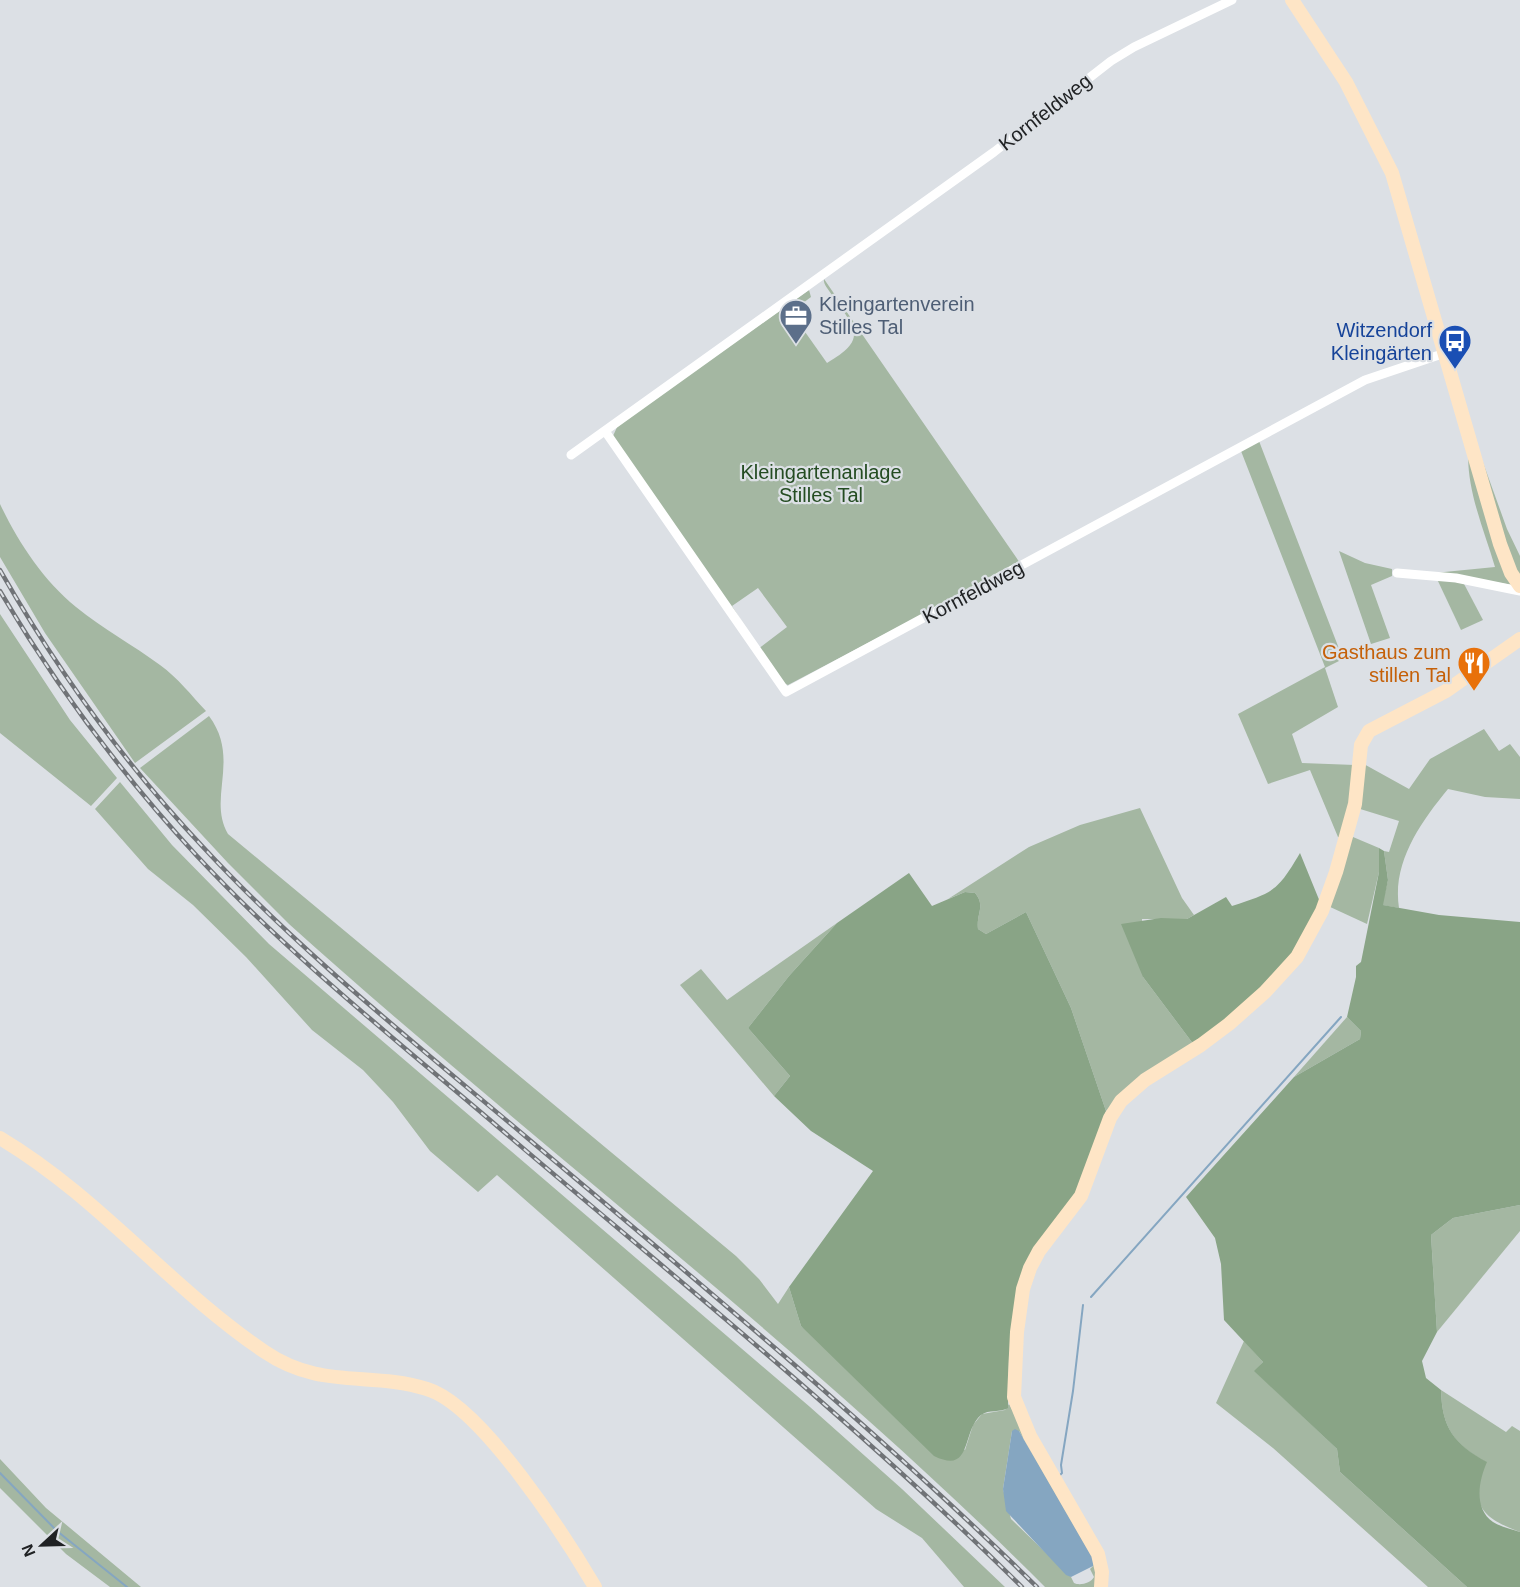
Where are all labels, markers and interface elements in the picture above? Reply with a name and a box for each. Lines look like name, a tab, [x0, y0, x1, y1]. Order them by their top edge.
street label: Kornfeldweg	[994, 69, 1096, 155]
place label: Kleingartenverein Stilles Tal	[819, 293, 975, 338]
office icon: Kleingartenverein Stilles Tal	[778, 298, 814, 345]
place label: Witzendorf Kleingärten	[1331, 319, 1432, 364]
bus stop icon: Witzendorf Kleingärten	[1437, 323, 1473, 370]
park label: Kleingartenanlage Stilles Tal	[740, 461, 902, 506]
street label: Kornfeldweg	[919, 556, 1027, 628]
place label: Gasthaus zum stillen Tal	[1322, 641, 1451, 686]
restaurant icon: Gasthaus zum stillen Tal	[1456, 645, 1492, 692]
north arrow	[12, 1515, 72, 1575]
text: N	[19, 1542, 39, 1559]

